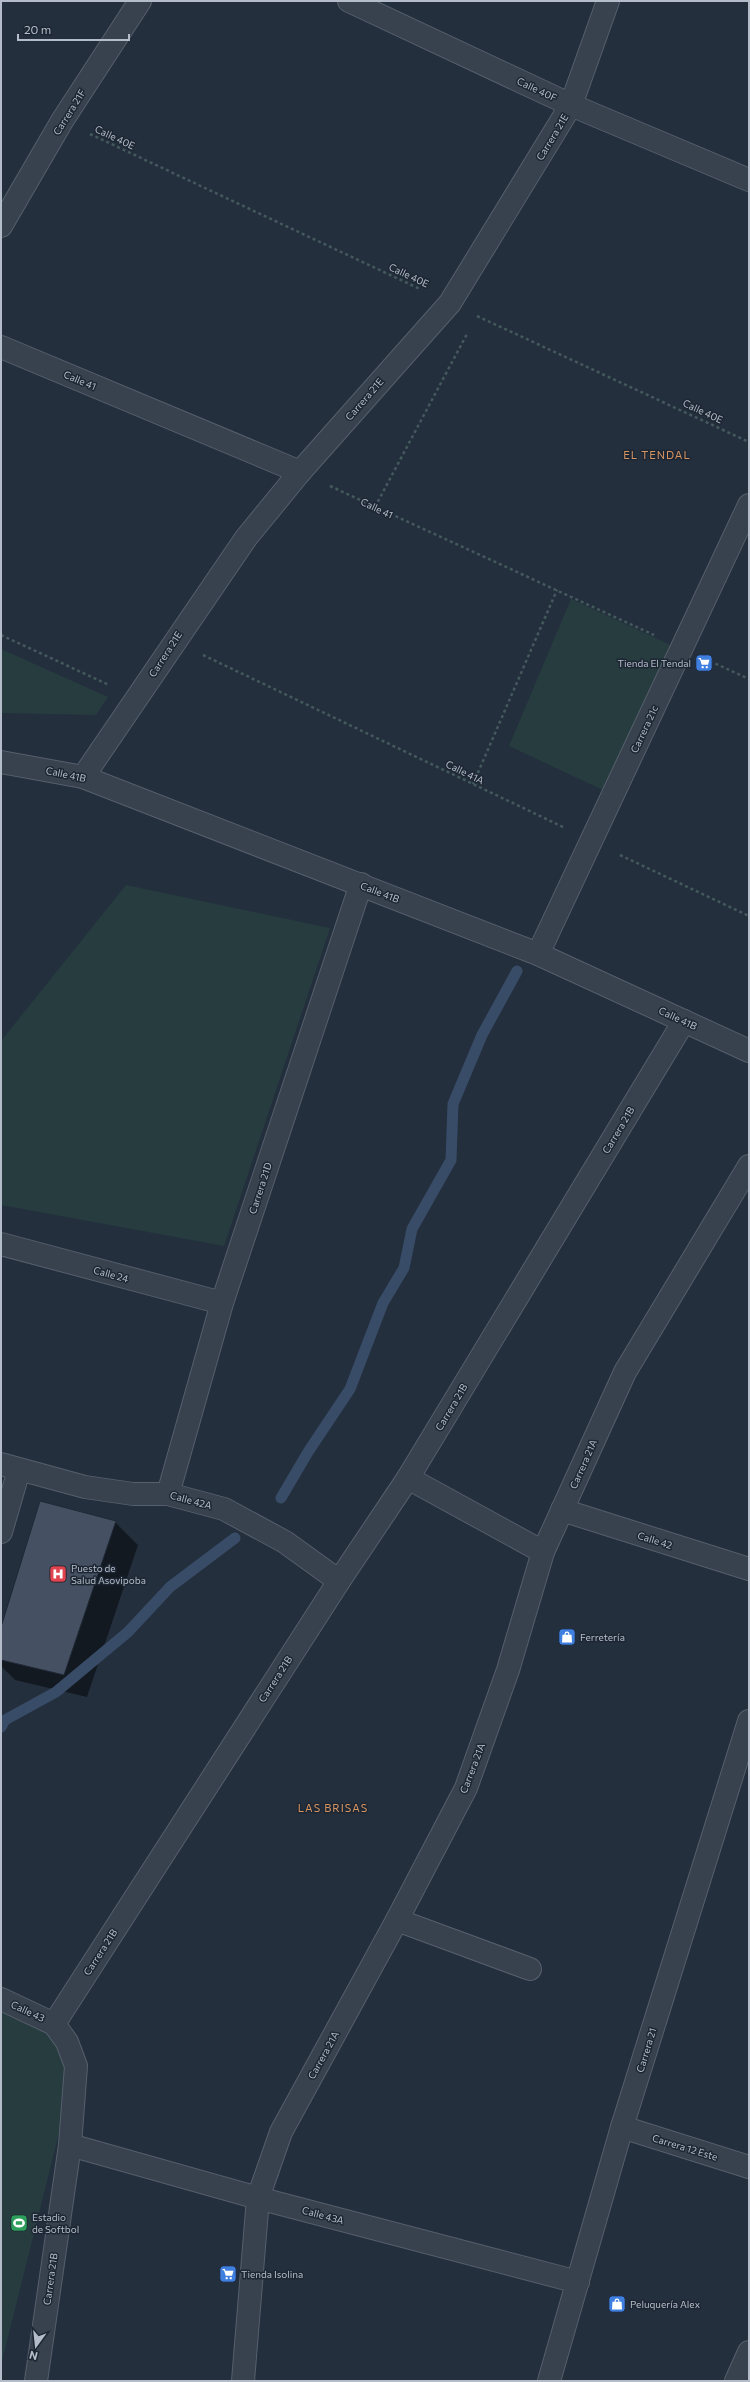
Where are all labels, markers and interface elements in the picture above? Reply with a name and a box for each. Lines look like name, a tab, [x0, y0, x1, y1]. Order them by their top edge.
scale bar	[18, 16, 129, 42]
text: 20 m	[24, 22, 51, 36]
street label: Calle 40F	[515, 75, 559, 104]
street label: Carrera 21F	[50, 87, 88, 137]
street label: Carrera 21E	[533, 112, 571, 162]
street label: Calle 40E	[93, 123, 137, 152]
street label: Calle 40E	[387, 261, 431, 290]
street label: Calle 41	[62, 368, 98, 392]
street label: Carrera 21E	[342, 375, 386, 423]
street label: Calle 40E	[681, 397, 725, 426]
district label: EL TENDAL	[623, 448, 691, 461]
street label: Calle 41	[359, 495, 395, 521]
street label: Carrera 21E	[146, 629, 184, 679]
supermarket icon: Tienda El Tendal	[694, 653, 714, 673]
place label: Tienda El Tendal	[618, 657, 691, 669]
street label: Carrera 21c	[628, 703, 660, 755]
street label: Calle 41A	[444, 758, 486, 786]
street label: Calle 41B	[45, 764, 88, 784]
street label: Calle 41B	[359, 879, 402, 905]
street label: Calle 41B	[657, 1004, 700, 1032]
street label: Carrera 21B	[599, 1104, 637, 1156]
street label: Carrera 21D	[246, 1161, 274, 1215]
street label: Calle 24	[92, 1264, 130, 1284]
street label: Carrera 21B	[432, 1381, 470, 1433]
street label: Carrera 21A	[567, 1437, 599, 1491]
street label: Calle 42A	[169, 1489, 213, 1511]
street label: Calle 42	[636, 1529, 674, 1551]
place label: Puesto de Salud Asovipoba	[71, 1562, 146, 1586]
hospital icon: Puesto de Salud Asovipoba	[48, 1564, 68, 1584]
shop icon: Ferretería	[557, 1627, 577, 1647]
place label: Ferretería	[580, 1631, 625, 1643]
street label: Carrera 21B	[256, 1653, 295, 1704]
street label: Carrera 21A	[457, 1741, 487, 1795]
district label: LAS BRISAS	[298, 1801, 368, 1814]
street label: Carrera 21B	[81, 1926, 120, 1977]
street label: Calle 43	[9, 1998, 47, 2024]
street label: Carrera 21	[634, 2026, 658, 2074]
street label: Carrera 21A	[305, 2029, 341, 2081]
street label: Carrera 12 Este	[651, 2131, 719, 2163]
street label: Calle 43A	[301, 2204, 345, 2226]
place label: Estadio de Softbol	[32, 2211, 79, 2235]
sports icon: Estadio de Softbol	[9, 2213, 29, 2233]
street label: Carrera 21B	[40, 2252, 60, 2306]
supermarket icon: Tienda Isolina	[218, 2264, 238, 2284]
place label: Tienda Isolina	[241, 2268, 303, 2280]
shop icon: Peluquería Alex	[607, 2294, 627, 2314]
place label: Peluquería Alex	[630, 2298, 701, 2310]
north arrow	[16, 2326, 56, 2366]
text: N	[28, 2349, 39, 2363]

